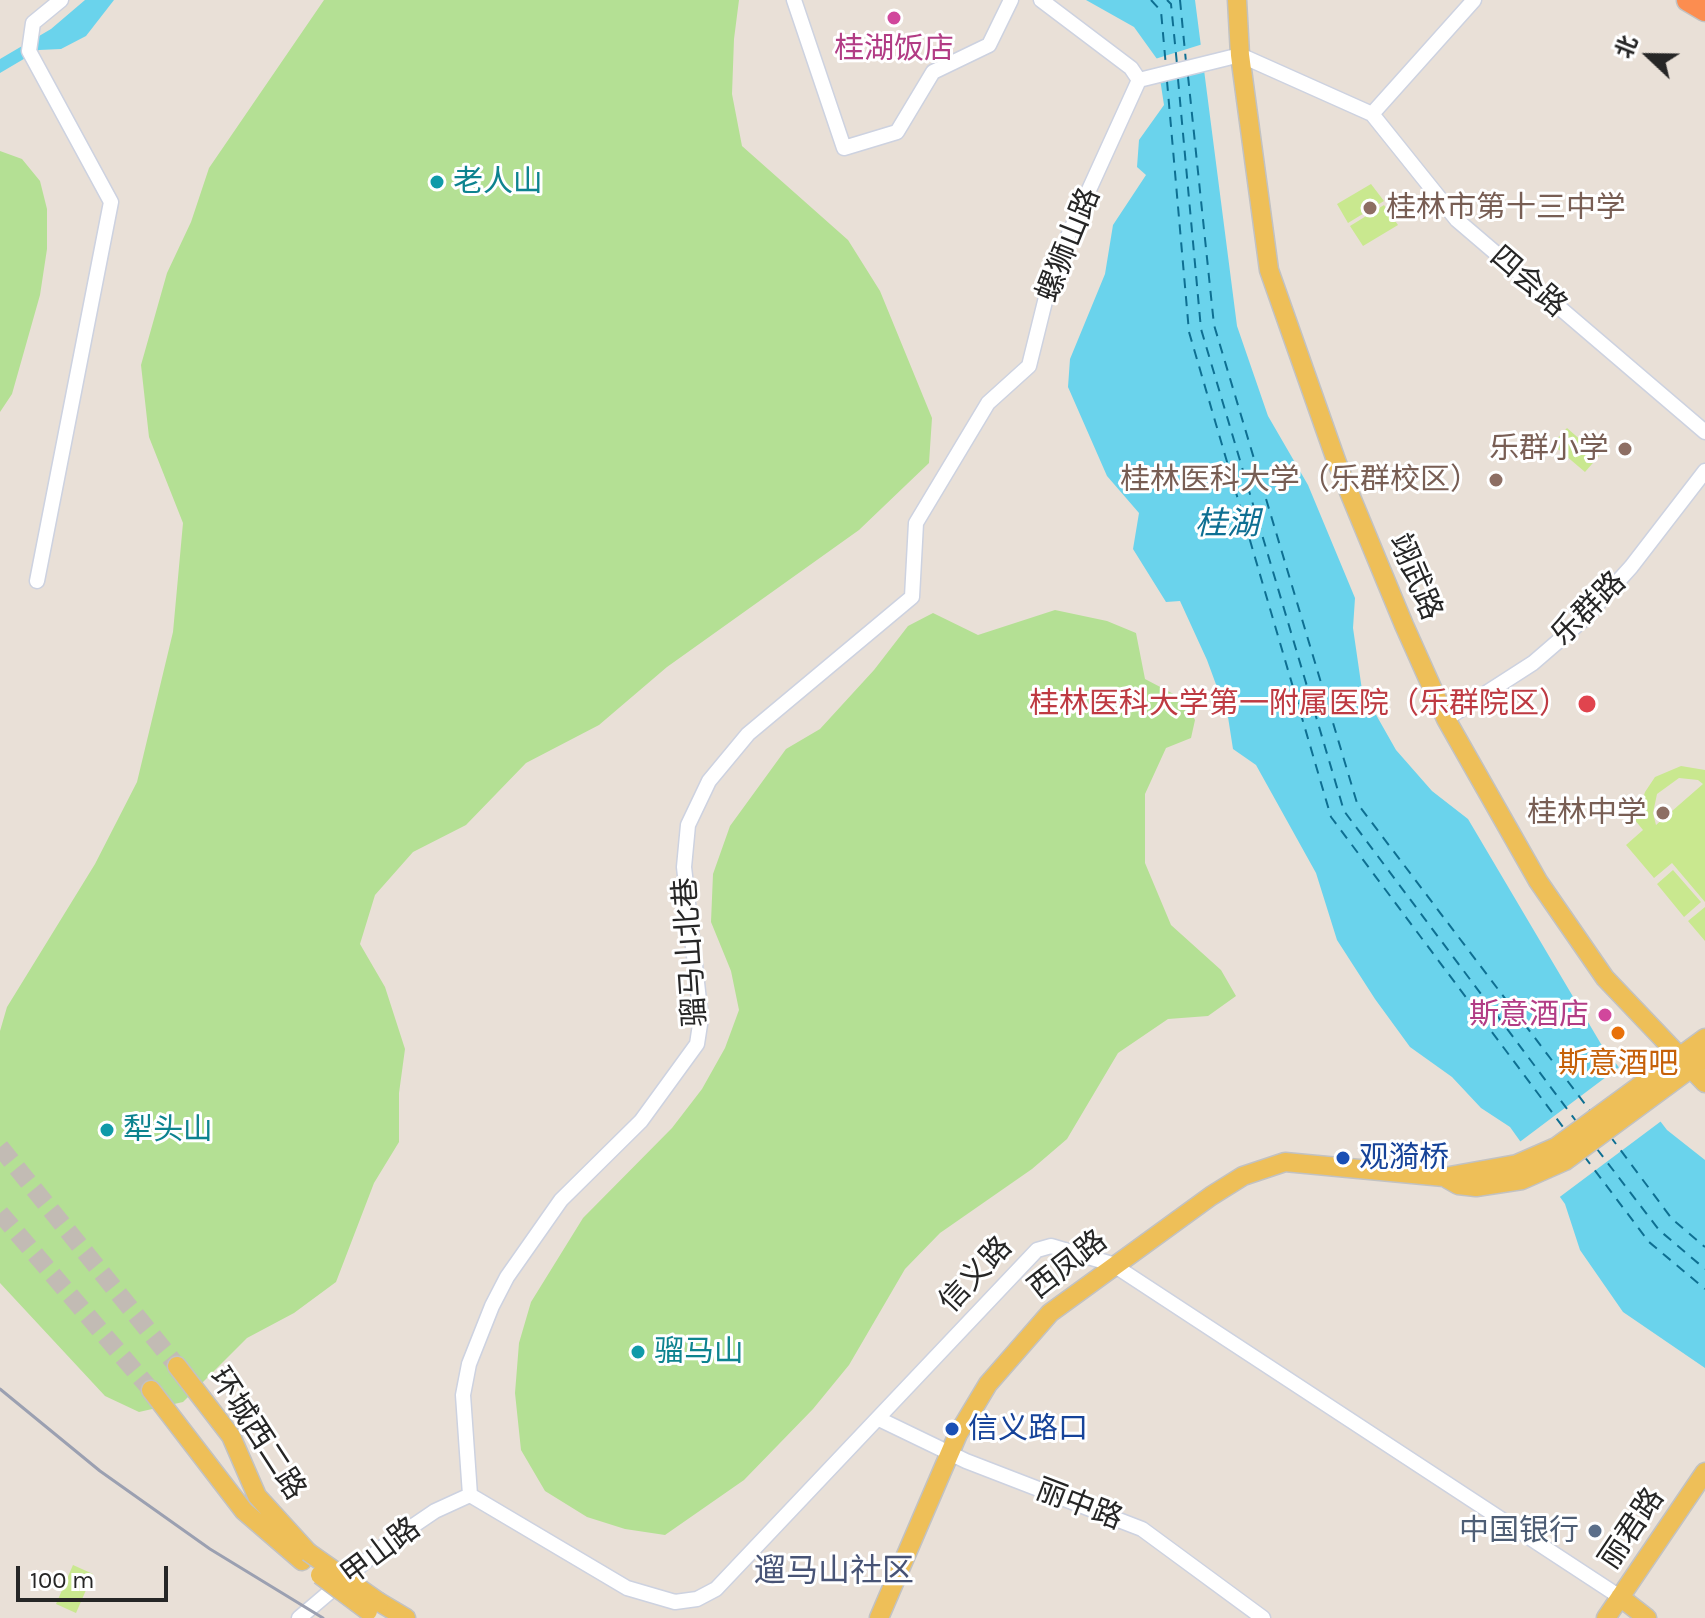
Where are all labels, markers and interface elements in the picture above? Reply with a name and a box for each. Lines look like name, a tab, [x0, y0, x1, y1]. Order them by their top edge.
marker: 桂湖饭店	[885, 9, 903, 27]
north arrow	[1609, 16, 1689, 96]
place label: 桂湖饭店	[834, 31, 954, 67]
text: 北	[1611, 32, 1643, 62]
place label: 老人山	[453, 164, 543, 200]
marker: 老人山	[428, 173, 446, 191]
street label: 螺狮山路	[1030, 183, 1108, 307]
place label: 桂林市第十三中学	[1386, 190, 1626, 226]
marker: 桂林市第十三中学	[1361, 199, 1379, 217]
street label: 四会路	[1482, 239, 1574, 325]
place label: 乐群小学	[1489, 431, 1609, 467]
marker: 乐群小学	[1616, 440, 1634, 458]
place label: 桂林医科大学（乐群校区）	[1120, 462, 1480, 498]
marker: 桂林医科大学（乐群校区）	[1487, 471, 1505, 489]
water label: 桂湖	[1195, 506, 1259, 544]
street label: 翊武路	[1381, 529, 1449, 625]
street label: 乐群路	[1544, 564, 1634, 654]
place label: 桂林医科大学第一附属医院（乐群院区）	[1029, 686, 1569, 722]
marker: 桂林医科大学第一附属医院（乐群院区）	[1576, 693, 1598, 715]
place label: 桂林中学	[1527, 795, 1647, 831]
marker: 桂林中学	[1654, 804, 1672, 822]
street label: 骝马山北巷	[668, 876, 714, 1028]
place label: 斯意酒店	[1469, 997, 1589, 1033]
marker: 斯意酒店	[1596, 1006, 1614, 1024]
marker: 斯意酒吧	[1609, 1024, 1627, 1042]
place label: 斯意酒吧	[1558, 1046, 1678, 1082]
place label: 犁头山	[123, 1112, 213, 1148]
marker: 犁头山	[98, 1121, 116, 1139]
place label: 观漪桥	[1359, 1140, 1449, 1176]
marker: 观漪桥	[1334, 1149, 1352, 1167]
street label: 西凤路	[1021, 1223, 1115, 1307]
street label: 信义路	[932, 1230, 1020, 1320]
place label: 骝马山	[654, 1334, 744, 1370]
marker: 骝马山	[629, 1343, 647, 1361]
street label: 环城西二路	[201, 1361, 313, 1507]
place label: 信义路口	[968, 1411, 1088, 1447]
marker: 信义路口	[943, 1420, 961, 1438]
street label: 丽中路	[1031, 1472, 1127, 1538]
street label: 丽君路	[1592, 1482, 1672, 1576]
street label: 甲山路	[334, 1511, 428, 1593]
place label: 中国银行	[1459, 1513, 1579, 1549]
marker: 中国银行	[1586, 1522, 1604, 1540]
scale bar	[20, 1550, 172, 1600]
district label: 遛马山社区	[754, 1553, 914, 1591]
text: 100 m	[30, 1566, 95, 1594]

